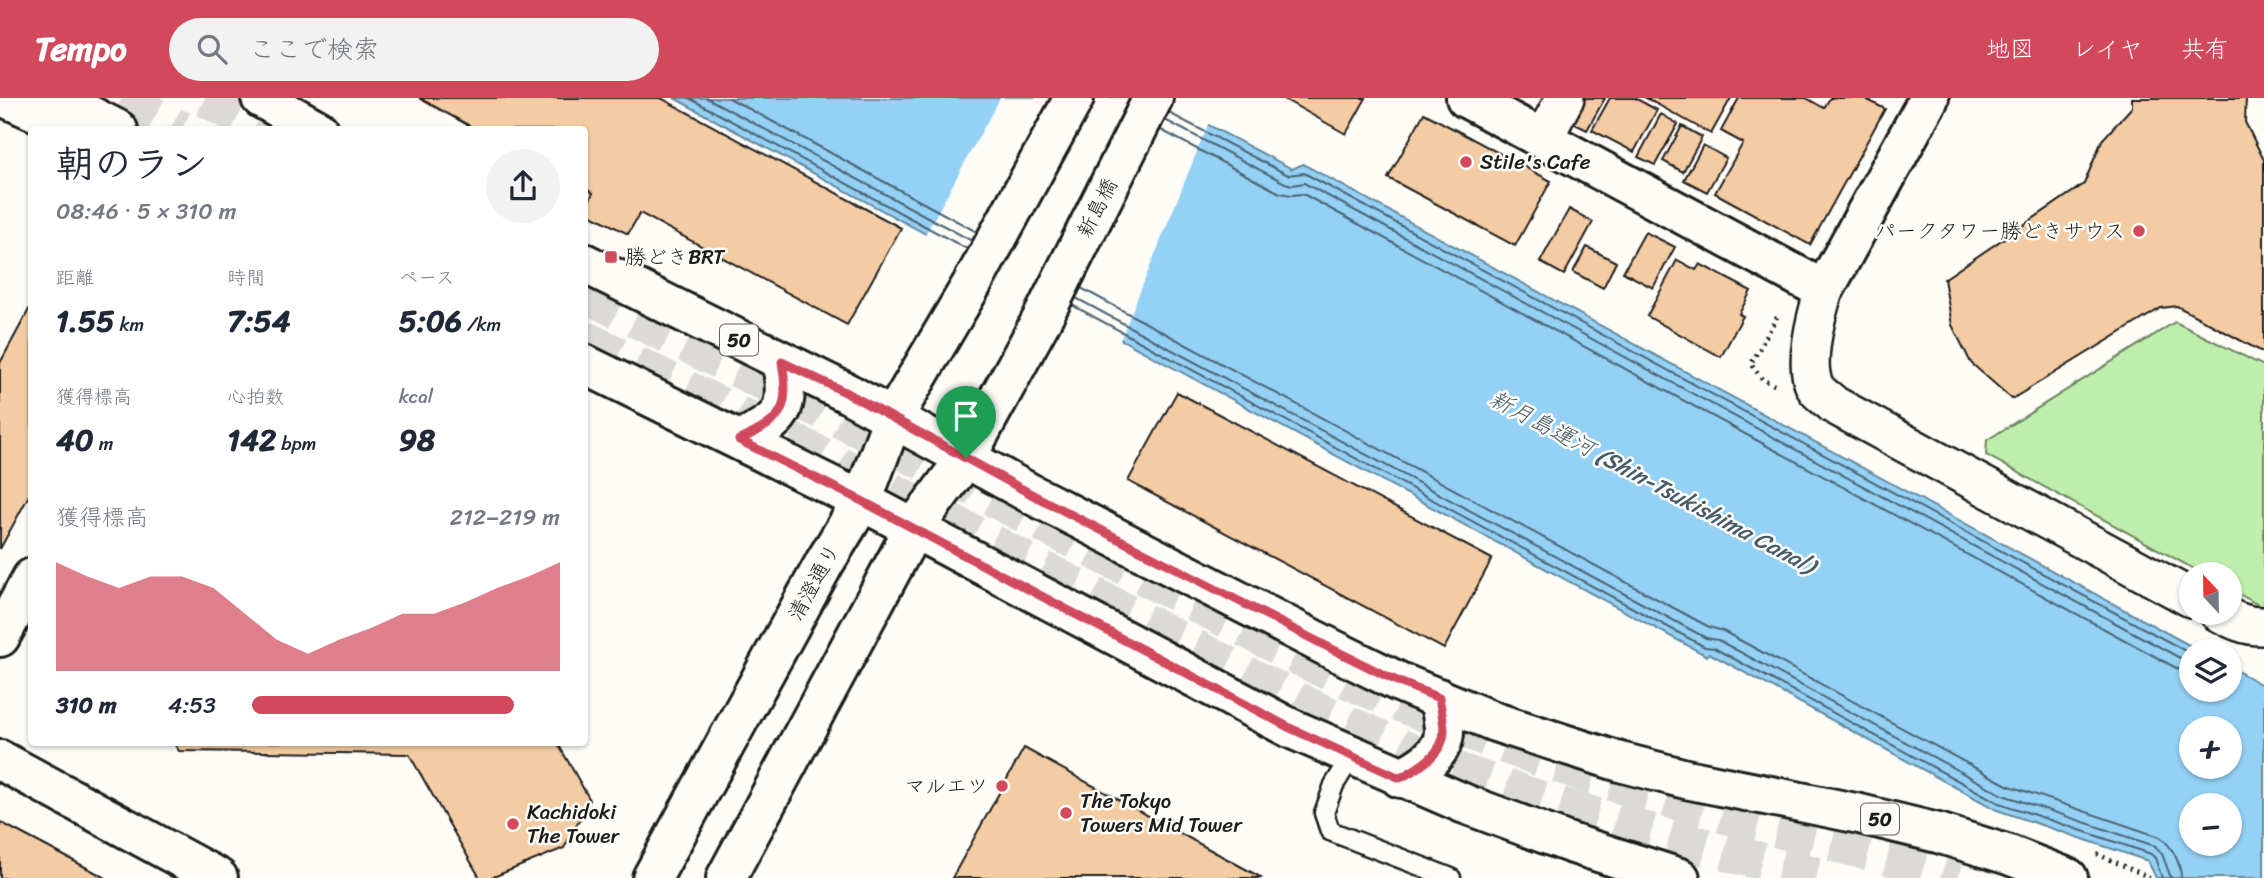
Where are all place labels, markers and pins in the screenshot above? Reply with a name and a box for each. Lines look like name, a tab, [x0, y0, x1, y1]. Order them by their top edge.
place label: Stile's Cafe	[1480, 143, 1591, 181]
marker: Stile's Cafe	[1458, 154, 1474, 170]
place label: パークタワー勝どきサウス	[1875, 212, 2125, 250]
marker: パークタワー勝どきサウス	[2131, 223, 2147, 239]
place label: 勝どきBRT	[625, 238, 726, 276]
marker: 勝どきBRT	[603, 249, 619, 265]
pin	[936, 386, 996, 458]
place label: マルエツ	[904, 767, 988, 805]
marker: マルエツ	[994, 778, 1010, 794]
place label: The Tokyo Towers Mid Tower	[1080, 782, 1243, 844]
place label: Kachidoki The Tower	[527, 793, 620, 855]
marker: The Tokyo Towers Mid Tower	[1058, 805, 1074, 821]
marker: Kachidoki The Tower	[505, 816, 521, 832]

